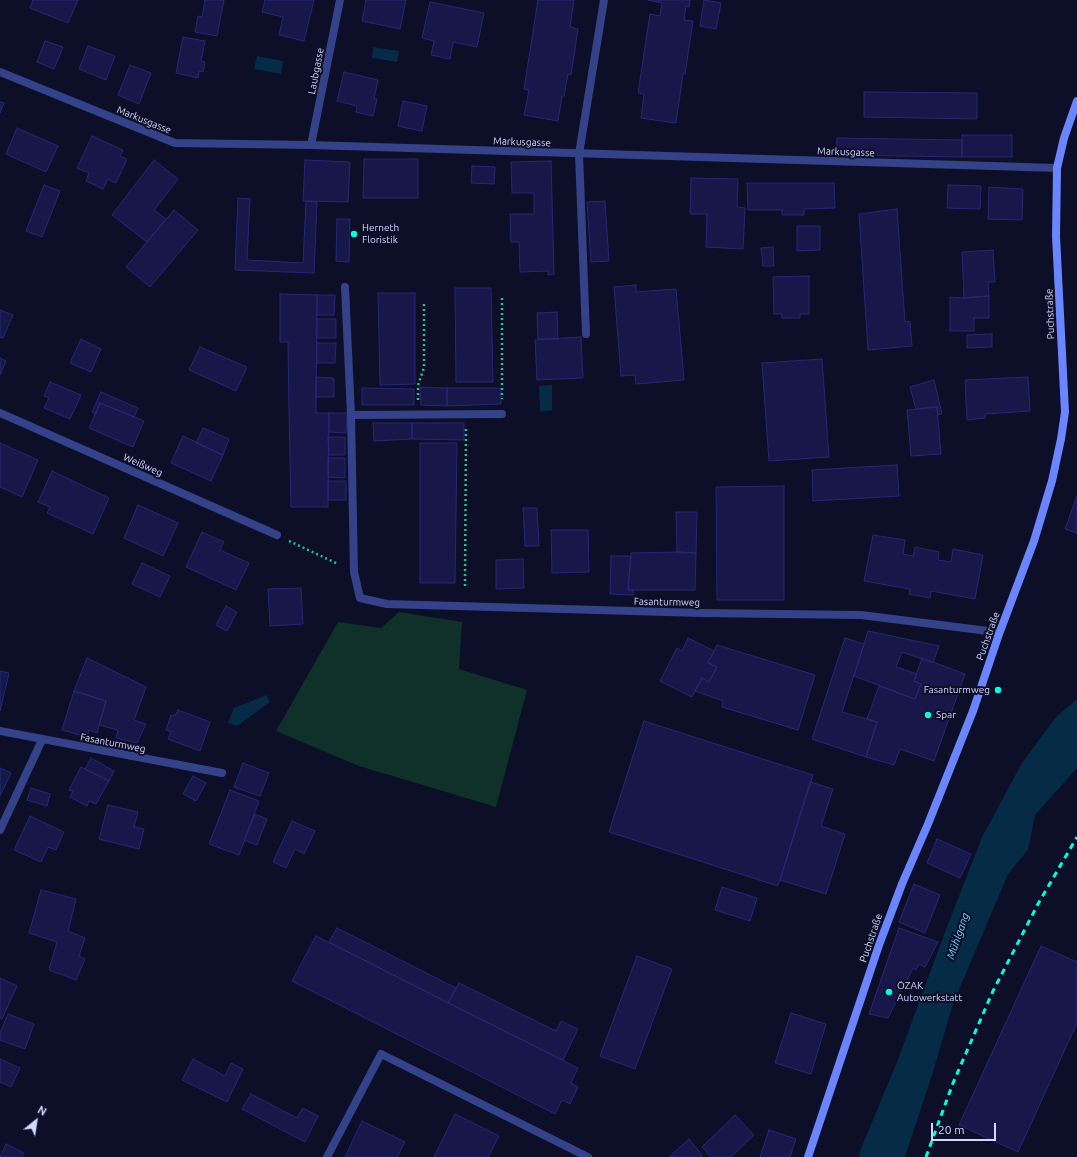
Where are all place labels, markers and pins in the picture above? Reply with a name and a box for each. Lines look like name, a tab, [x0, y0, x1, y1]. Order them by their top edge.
place label: Herneth Floristik	[362, 222, 399, 246]
marker: Herneth Floristik	[349, 229, 359, 239]
place label: Fasanturmweg	[924, 684, 990, 696]
marker: Fasanturmweg	[993, 685, 1003, 695]
place label: Spar	[936, 709, 956, 721]
marker: Spar	[923, 710, 933, 720]
place label: ÖZAK Autowerkstatt	[897, 980, 962, 1004]
marker: ÖZAK Autowerkstatt	[884, 987, 894, 997]

